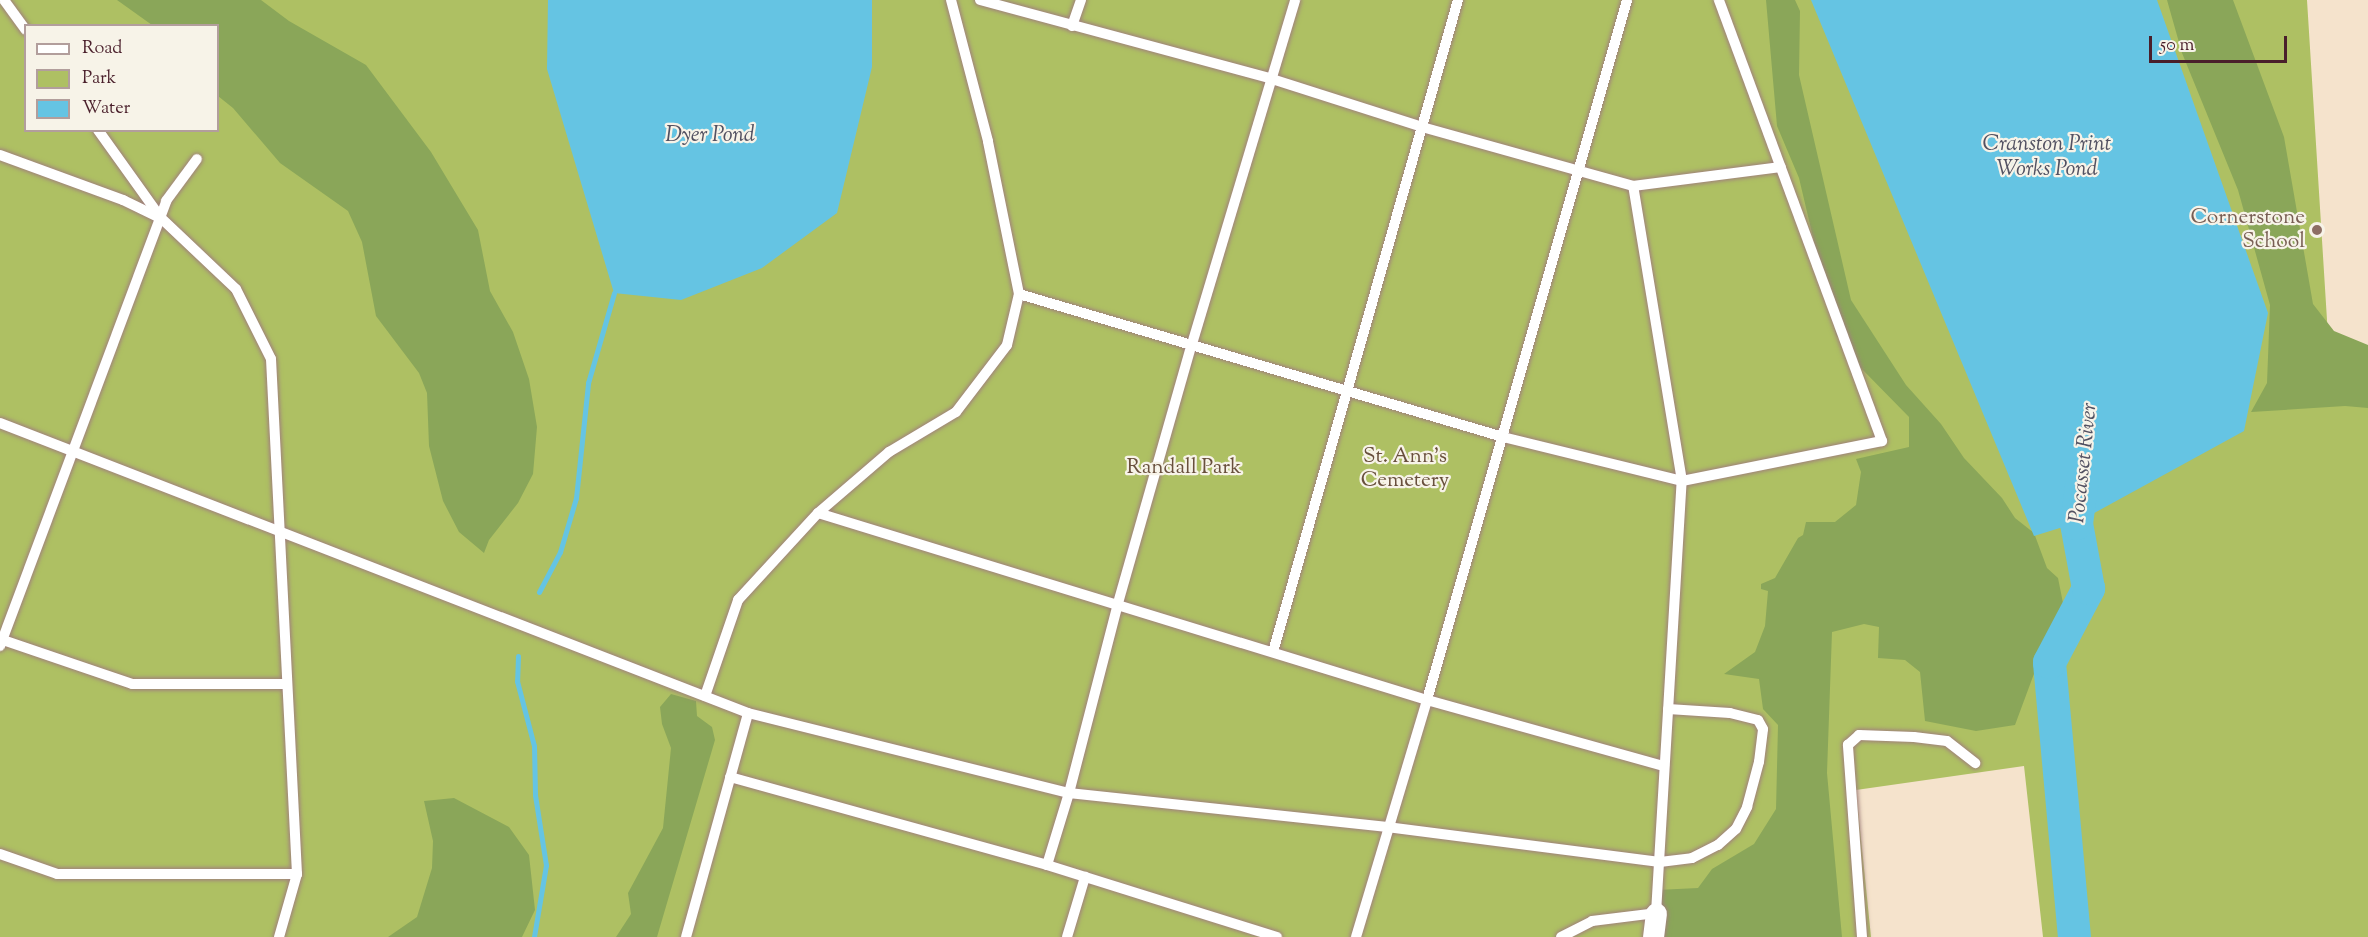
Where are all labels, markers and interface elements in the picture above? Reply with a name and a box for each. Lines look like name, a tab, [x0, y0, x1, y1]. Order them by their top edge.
legend	[24, 24, 219, 132]
scale bar	[2152, 24, 2290, 62]
text: 50 m	[2160, 33, 2194, 59]
text: Road	[82, 36, 122, 62]
text: Park	[82, 66, 116, 92]
text: Water	[82, 96, 130, 122]
water label: Dyer Pond	[665, 124, 755, 150]
water label: Cranston Print Works Pond	[1983, 132, 2111, 184]
place label: Cornerstone School	[2191, 205, 2305, 255]
marker: Cornerstone School	[2310, 223, 2324, 237]
water label: Pocasset River	[2066, 402, 2104, 524]
park label: St. Ann's Cemetery	[1361, 444, 1449, 494]
park label: Randall Park	[1127, 455, 1241, 481]

